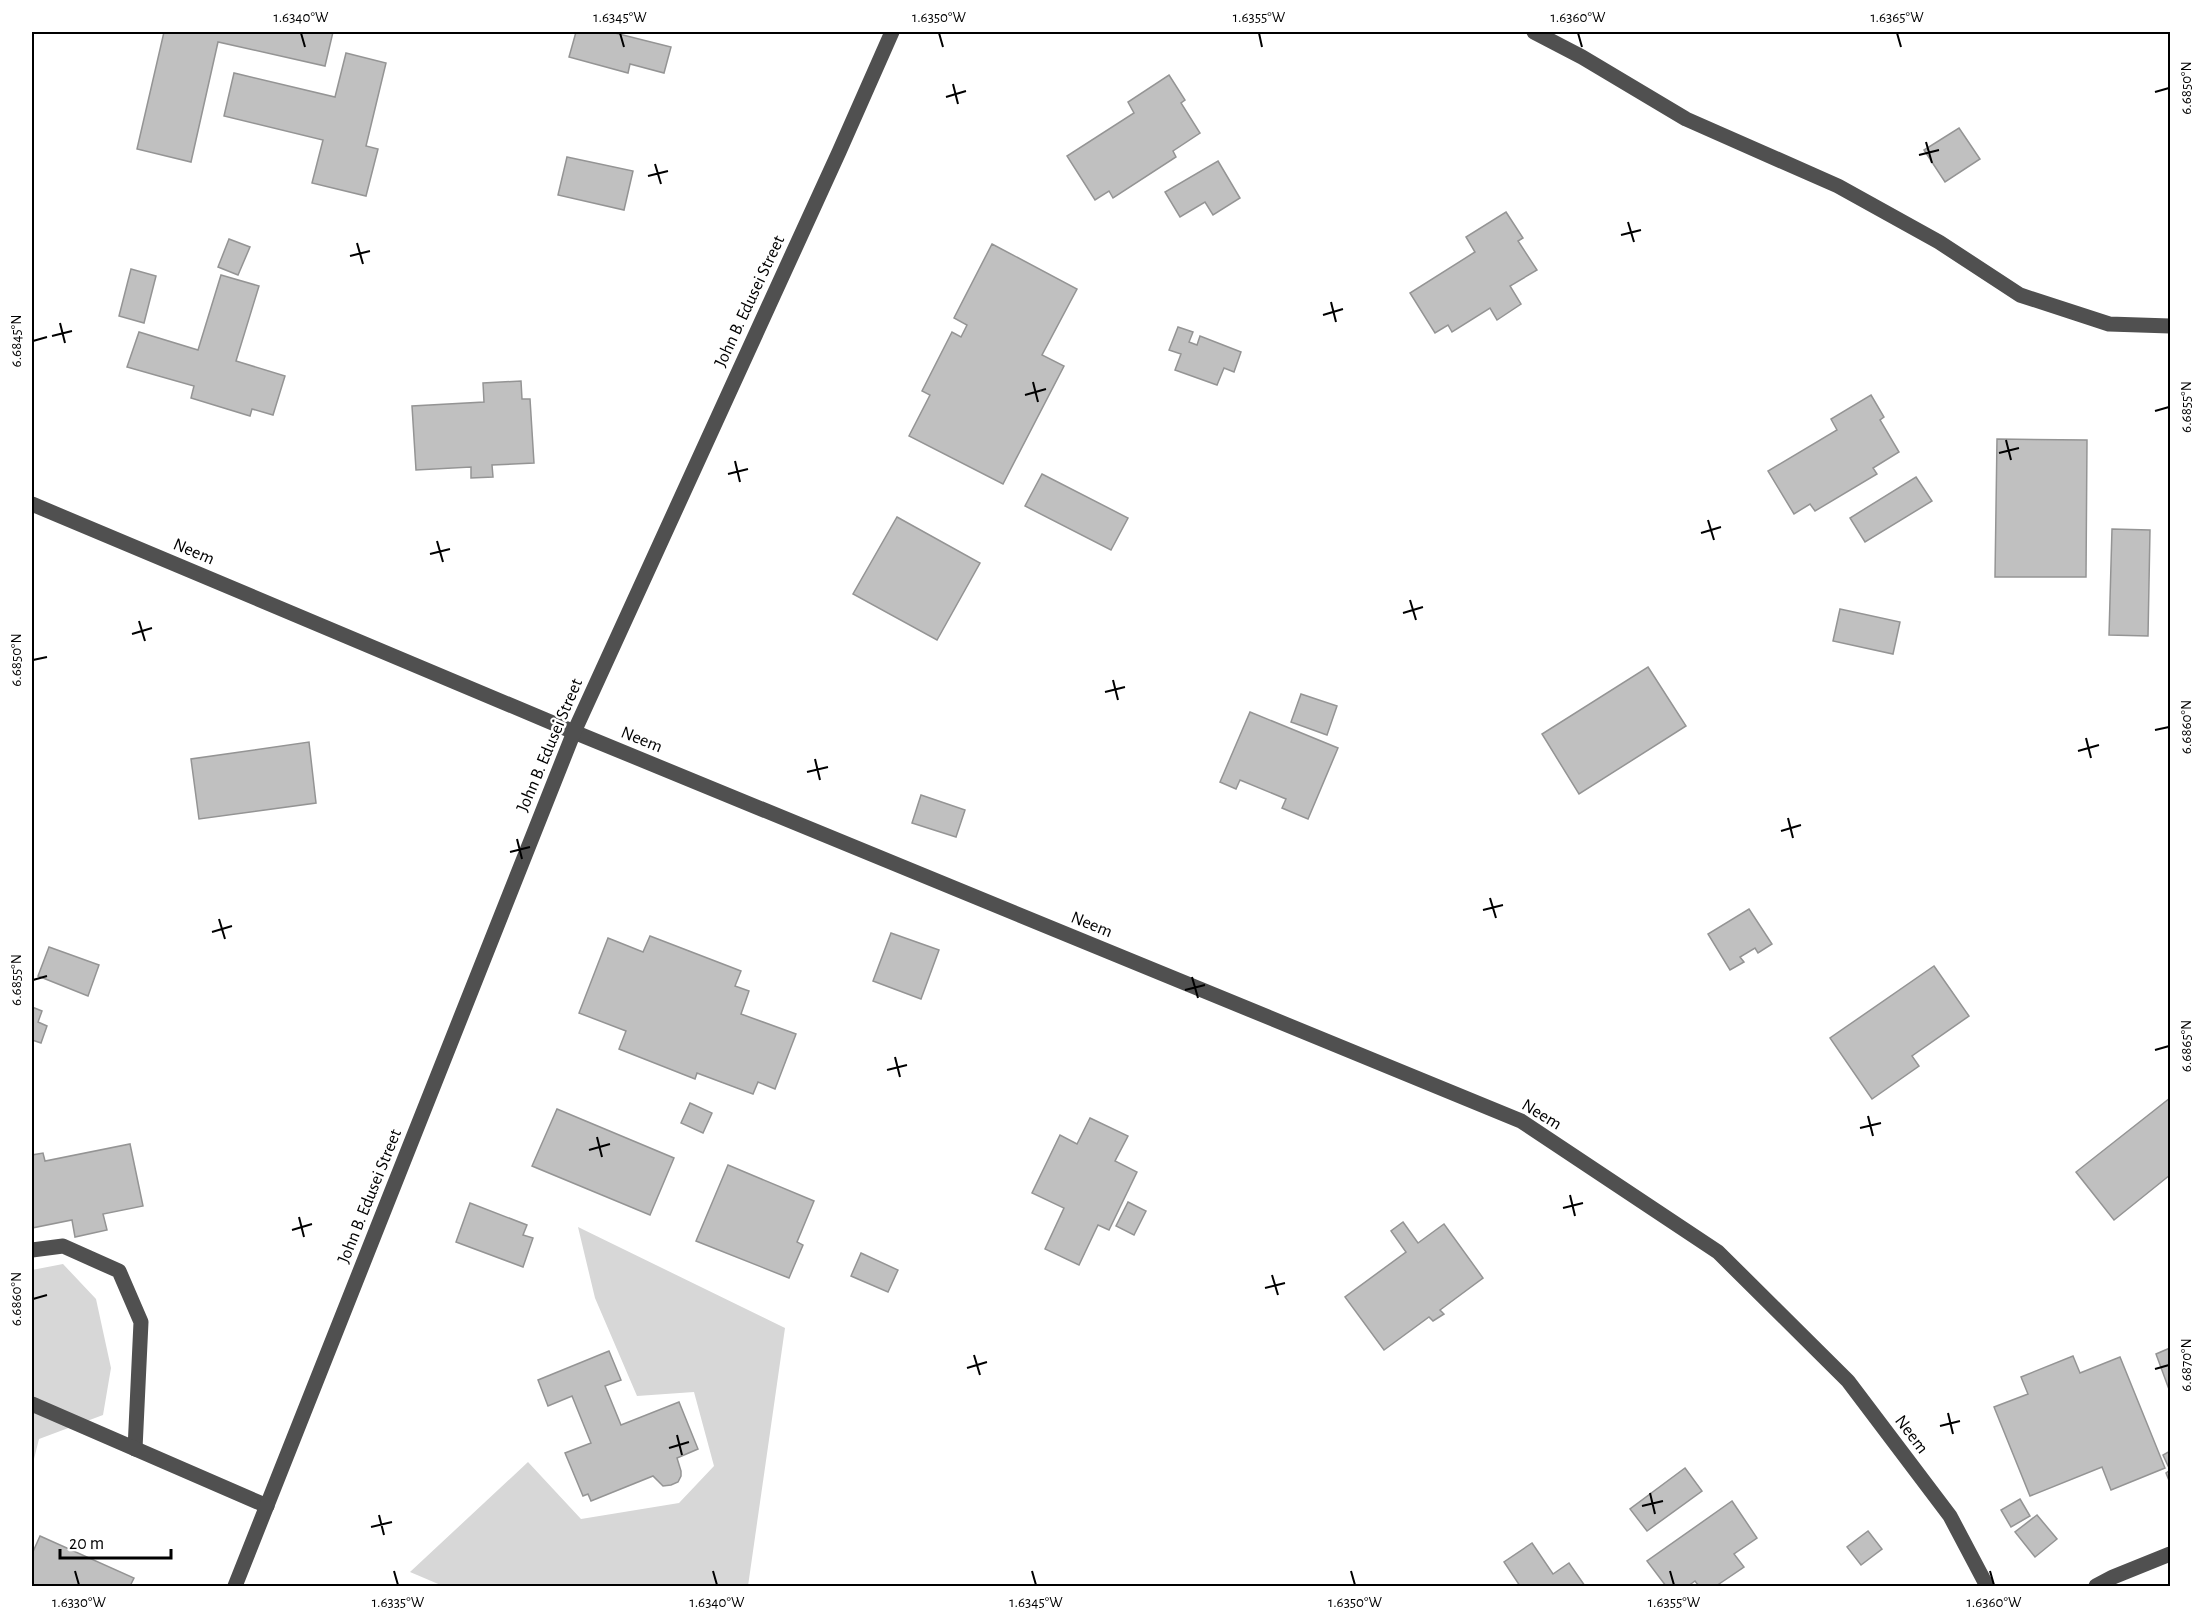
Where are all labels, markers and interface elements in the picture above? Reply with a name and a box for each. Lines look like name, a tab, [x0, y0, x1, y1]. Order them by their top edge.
text: 1.6340°W	[274, 10, 329, 25]
text: 1.6345°W	[593, 10, 647, 25]
text: 1.6350°W	[912, 10, 967, 25]
text: 1.6355°W	[1233, 10, 1286, 25]
text: 1.6360°W	[1551, 10, 1606, 25]
text: 1.6365°W	[1870, 10, 1924, 25]
text: 6.6850°N	[2179, 61, 2194, 115]
street label: John B. Edusei Street	[712, 233, 788, 370]
text: 6.6845°N	[9, 315, 24, 367]
text: 6.6855°N	[2179, 381, 2194, 433]
street label: Neem	[170, 535, 217, 569]
text: 6.6850°N	[9, 633, 24, 687]
street label: John B. Edusei Street	[514, 676, 586, 815]
text: 6.6860°N	[2179, 700, 2194, 754]
street label: Neem	[618, 724, 665, 756]
street label: Neem	[1068, 909, 1115, 941]
text: 6.6855°N	[9, 954, 24, 1006]
text: 6.6865°N	[2179, 1020, 2194, 1072]
street label: Neem	[1518, 1096, 1565, 1134]
street label: John B. Edusei Street	[335, 1127, 405, 1266]
text: 6.6860°N	[9, 1272, 24, 1326]
text: 6.6870°N	[2179, 1338, 2194, 1392]
street label: Neem	[1891, 1412, 1931, 1457]
scale bar	[60, 1522, 171, 1560]
text: 20 m	[69, 1535, 104, 1553]
text: 1.6330°W	[52, 1595, 107, 1610]
text: 1.6335°W	[372, 1595, 425, 1610]
text: 1.6340°W	[690, 1595, 745, 1610]
text: 1.6345°W	[1009, 1595, 1063, 1610]
text: 1.6350°W	[1328, 1595, 1383, 1610]
text: 1.6355°W	[1648, 1595, 1701, 1610]
text: 1.6360°W	[1967, 1595, 2022, 1610]

